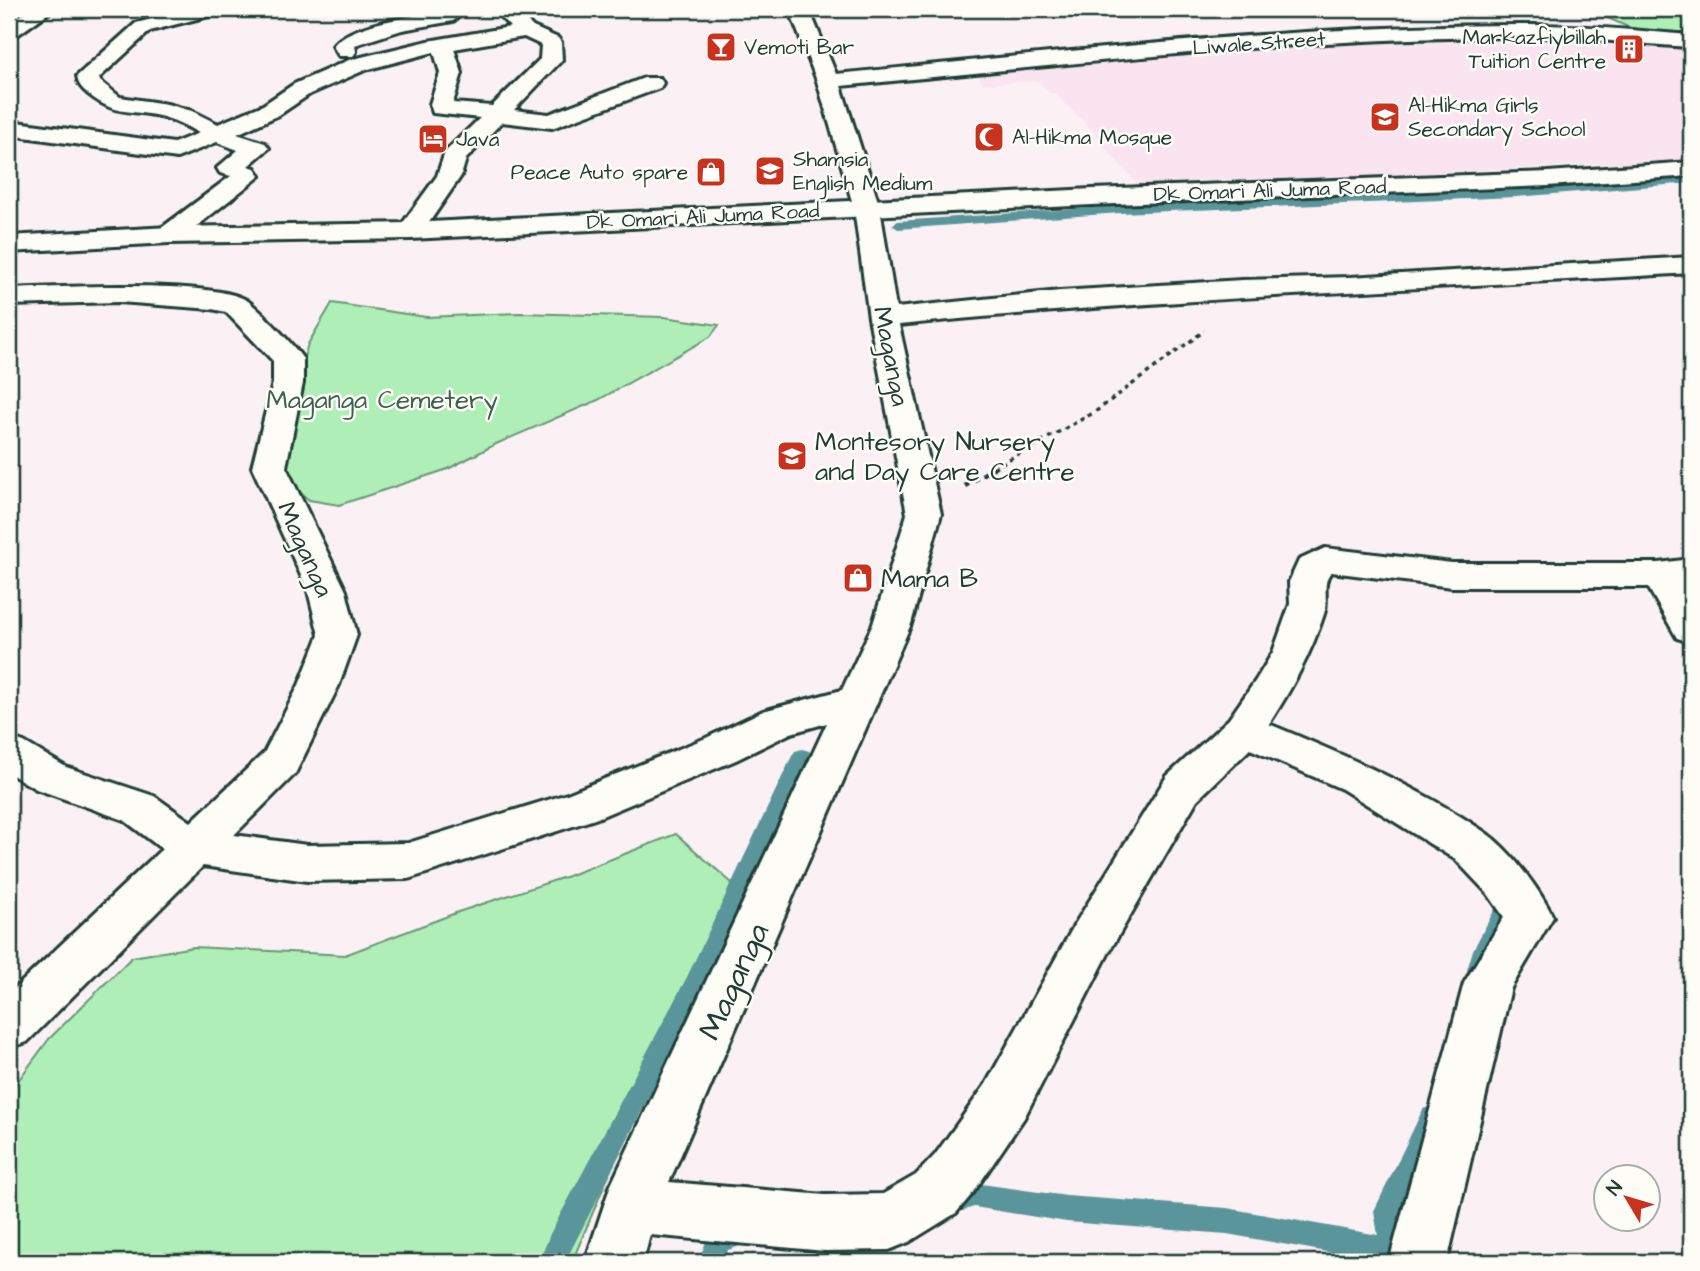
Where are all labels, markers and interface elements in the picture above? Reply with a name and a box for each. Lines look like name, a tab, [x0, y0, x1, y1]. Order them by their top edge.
place label: Markazfiybillah Tuition Centre	[1463, 23, 1607, 76]
street label: Liwale Street	[1192, 24, 1327, 63]
bar icon: Vemoti Bar	[704, 30, 738, 64]
building icon: Markazfiybillah Tuition Centre	[1612, 32, 1646, 66]
place label: Vemoti Bar	[744, 33, 854, 62]
place label: Al-Hikma Girls Secondary School	[1408, 91, 1586, 146]
school or university icon: Al-Hikma Girls Secondary School	[1368, 100, 1402, 134]
mosque icon: Al-Hikma Mosque	[972, 120, 1006, 154]
hotel icon: Java	[416, 122, 450, 156]
place label: Al-Hikma Mosque	[1012, 123, 1172, 152]
place label: Java	[456, 125, 500, 154]
place label: Shamsia English Medium	[793, 145, 933, 200]
school or university icon: Shamsia English Medium	[753, 154, 787, 188]
shop icon: Peace Auto spare	[694, 155, 728, 189]
place label: Peace Auto spare	[511, 158, 688, 188]
street label: Dk Omari Ali Juma Road	[1153, 172, 1387, 209]
street label: Dk Omari Ali Juma Road	[586, 196, 820, 237]
street label: Maganga	[862, 303, 918, 410]
park label: Maganga Cemetery	[266, 382, 498, 420]
place label: Montesory Nursery and Day Care Centre	[815, 424, 1075, 492]
school or university icon: Montesory Nursery and Day Care Centre	[775, 439, 809, 473]
street label: Maganga	[266, 496, 342, 604]
shop icon: Mama B	[841, 561, 875, 595]
place label: Mama B	[881, 561, 978, 597]
street label: Maganga	[688, 916, 781, 1047]
north arrow	[1592, 1162, 1662, 1232]
text: N	[1600, 1175, 1629, 1201]

